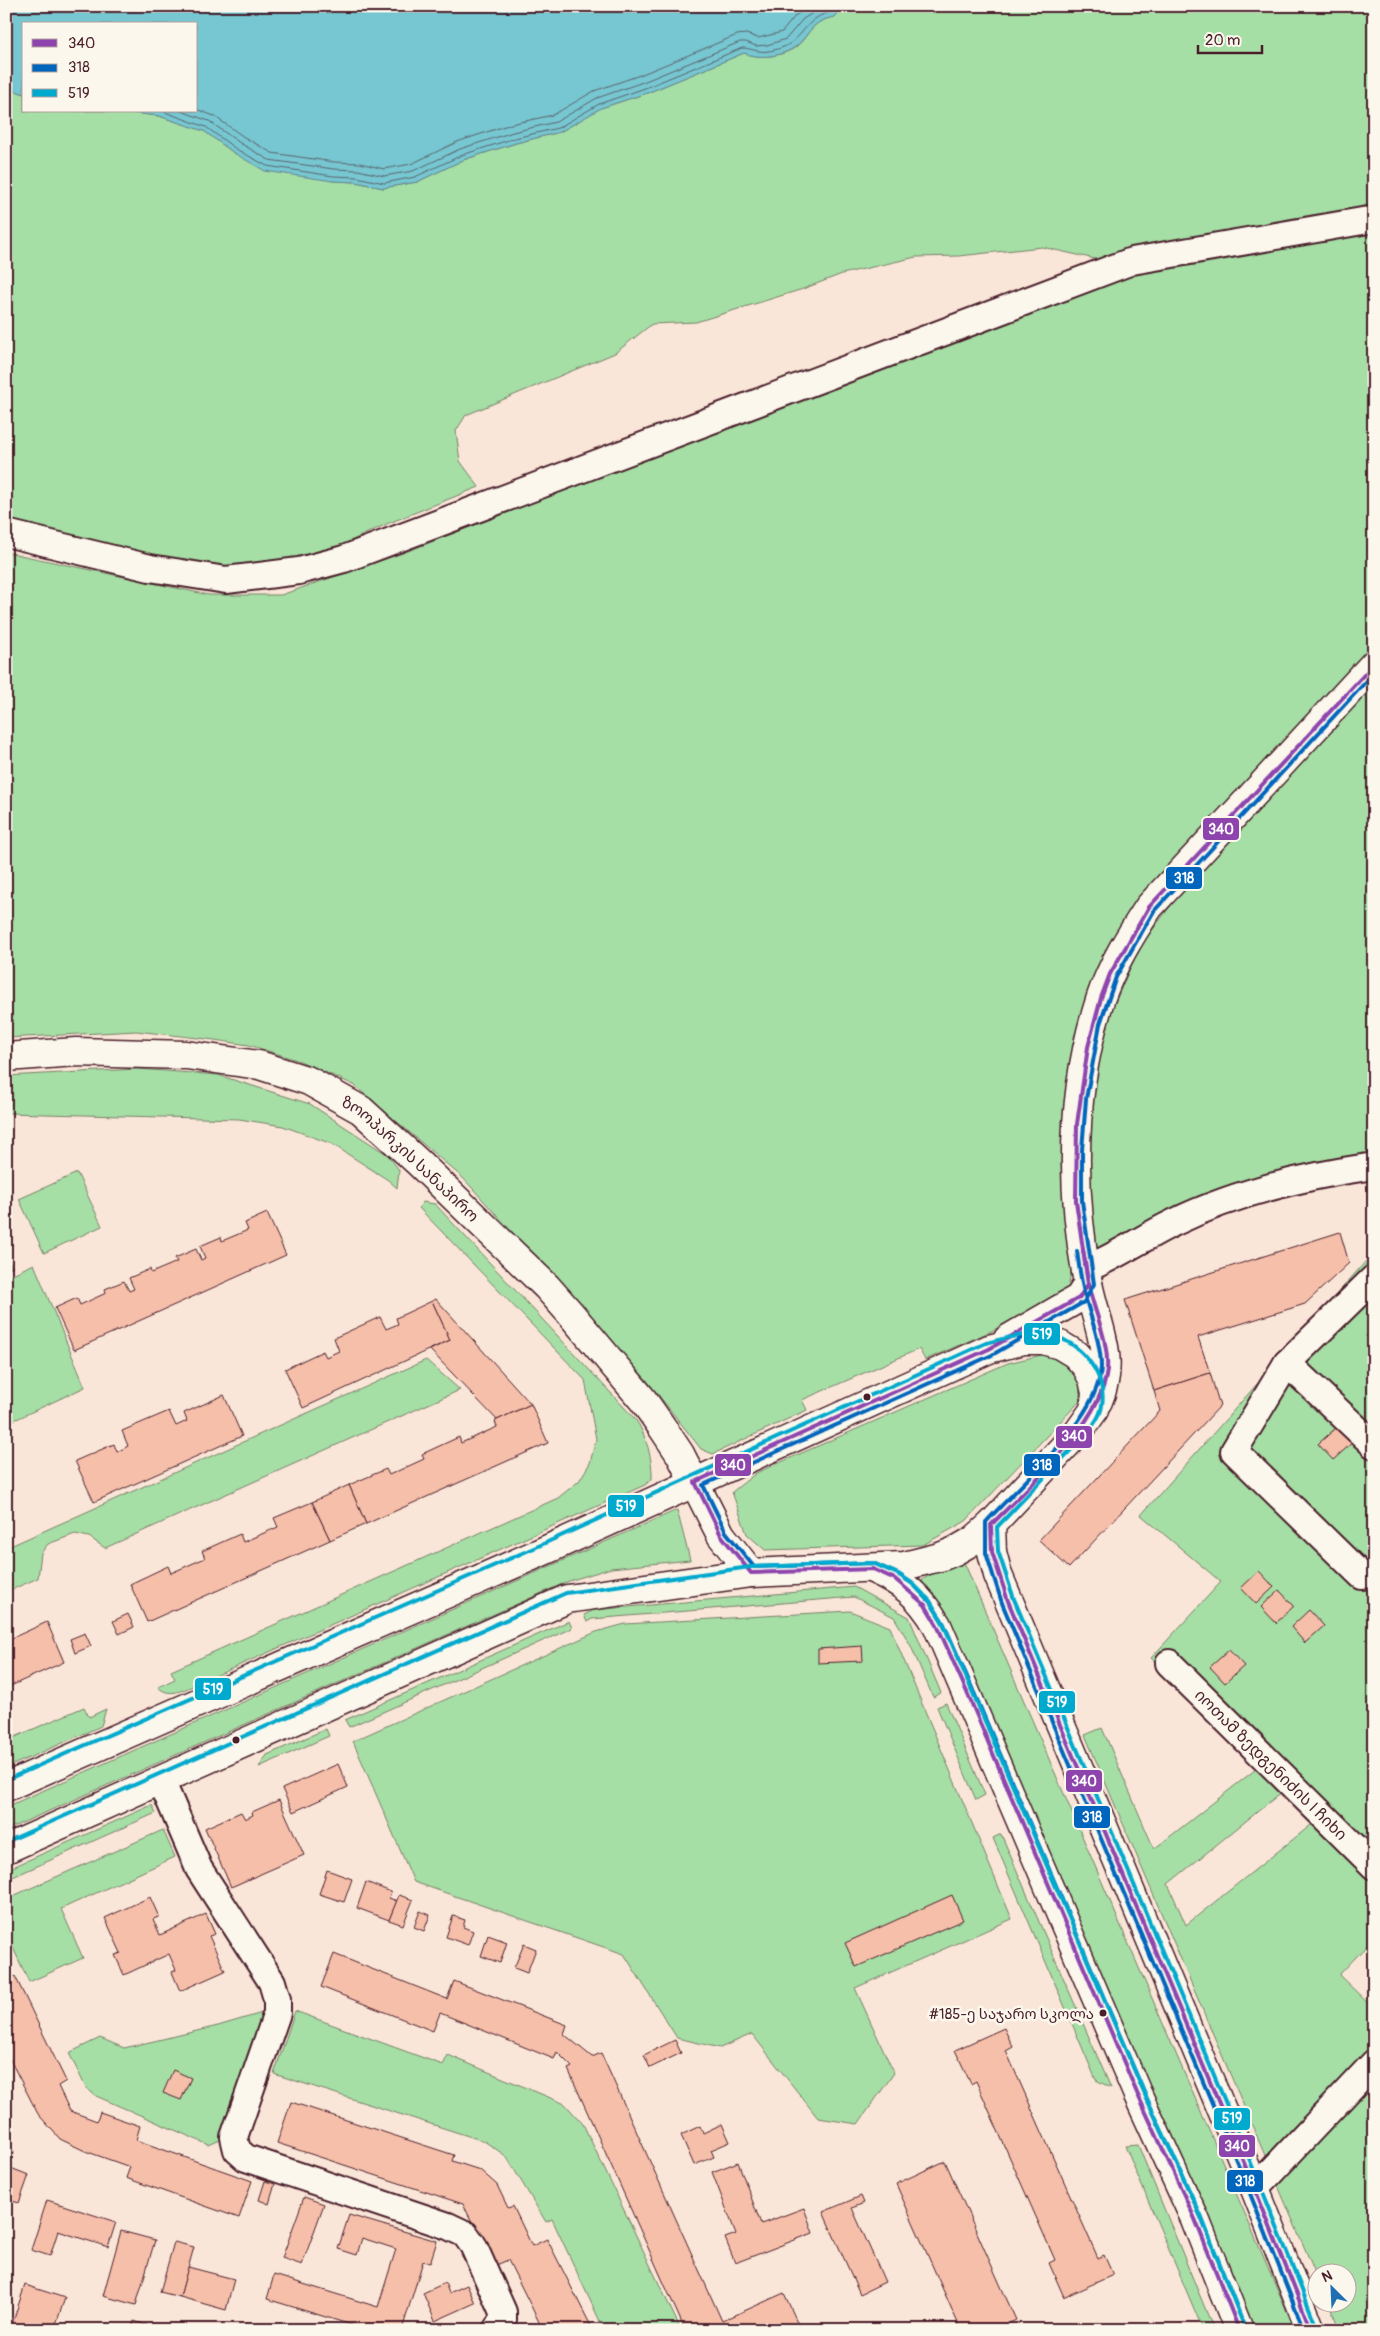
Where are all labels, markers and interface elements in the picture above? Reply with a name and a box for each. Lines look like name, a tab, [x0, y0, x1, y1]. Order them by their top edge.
legend	[22, 22, 198, 112]
scale bar	[1198, 22, 1261, 54]
text: 20 m	[1205, 31, 1240, 50]
text: 340	[68, 34, 95, 53]
text: 318	[68, 58, 90, 77]
text: 519	[68, 84, 90, 103]
line badge: 340	[1202, 817, 1240, 841]
text: 340	[1208, 821, 1234, 838]
line badge: 318	[1165, 866, 1203, 890]
text: 318	[1174, 870, 1194, 887]
street label: ზოოპარკის სანაპირო	[338, 1092, 483, 1227]
line badge: 519	[1023, 1322, 1061, 1346]
text: 519	[1032, 1326, 1052, 1343]
unlabelled marker	[862, 1392, 872, 1402]
line badge: 340	[1055, 1425, 1093, 1449]
text: 340	[1061, 1428, 1087, 1445]
line badge: 340	[714, 1453, 752, 1477]
line badge: 318	[1023, 1453, 1061, 1477]
text: 340	[720, 1457, 746, 1474]
text: 318	[1032, 1457, 1052, 1474]
line badge: 519	[607, 1494, 645, 1518]
text: 519	[616, 1498, 636, 1515]
line badge: 519	[194, 1677, 232, 1701]
text: 519	[203, 1681, 223, 1698]
street label: იოთამ ზედგენიძის I ჩიხი	[1190, 1685, 1351, 1845]
line badge: 519	[1038, 1690, 1076, 1714]
text: 519	[1047, 1694, 1067, 1711]
unlabelled marker	[231, 1735, 241, 1745]
line badge: 340	[1065, 1769, 1103, 1793]
text: 340	[1071, 1773, 1097, 1790]
line badge: 318	[1073, 1805, 1111, 1829]
text: 318	[1082, 1809, 1102, 1826]
place label: #185-ე საჯარო სკოლა	[928, 2005, 1094, 2024]
marker: #185-ე საჯარო სკოლა	[1098, 2008, 1108, 2018]
line badge: 519	[1213, 2107, 1251, 2131]
text: 519	[1222, 2110, 1242, 2127]
line badge: 340	[1218, 2134, 1256, 2158]
text: 340	[1224, 2138, 1250, 2155]
line badge: 318	[1226, 2169, 1264, 2193]
text: 318	[1235, 2173, 1255, 2190]
north arrow	[1308, 2264, 1358, 2314]
text: N	[1319, 2267, 1335, 2286]

